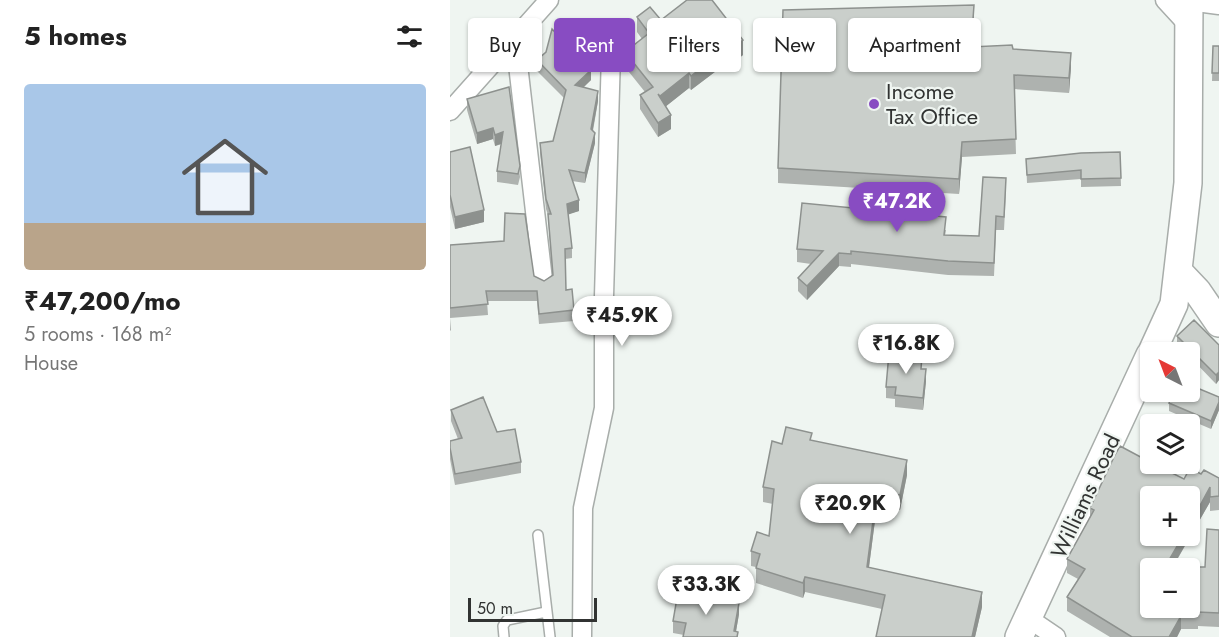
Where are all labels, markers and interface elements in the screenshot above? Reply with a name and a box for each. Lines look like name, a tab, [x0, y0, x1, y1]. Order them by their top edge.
text: 5 homes	[24, 17, 127, 55]
chip: Buy	[468, 18, 542, 72]
chip: Rent	[554, 18, 635, 72]
chip: Filters	[647, 18, 741, 72]
chip: New	[753, 18, 836, 72]
chip: Apartment	[848, 18, 981, 72]
icon: filters	[393, 20, 426, 53]
place label: Income Tax Office	[886, 75, 978, 132]
marker: Income Tax Office	[867, 97, 881, 111]
icon: home	[171, 123, 279, 231]
pin: ₹47.2K	[848, 182, 946, 233]
text: ₹47.2K	[863, 187, 932, 216]
text: ₹47,200/mo	[24, 282, 181, 320]
pin: ₹45.9K	[573, 296, 671, 347]
text: ₹45.9K	[586, 301, 658, 330]
text: 5 rooms · 168 m²	[24, 320, 171, 349]
pin: ₹16.8K	[857, 324, 955, 375]
text: ₹16.8K	[872, 329, 940, 358]
north arrow	[1140, 342, 1200, 402]
map controls	[1140, 342, 1200, 618]
text: House	[24, 349, 78, 378]
button: layers	[1140, 414, 1200, 474]
street label: Williams Road	[1042, 429, 1128, 563]
pin: ₹20.9K	[801, 484, 899, 535]
button: +	[1140, 486, 1200, 546]
text: ₹20.9K	[814, 489, 886, 518]
button: −	[1140, 558, 1200, 618]
pin: ₹33.3K	[657, 565, 755, 616]
text: ₹33.3K	[672, 570, 740, 599]
scale bar	[468, 595, 597, 622]
text: 50 m	[477, 597, 513, 620]

